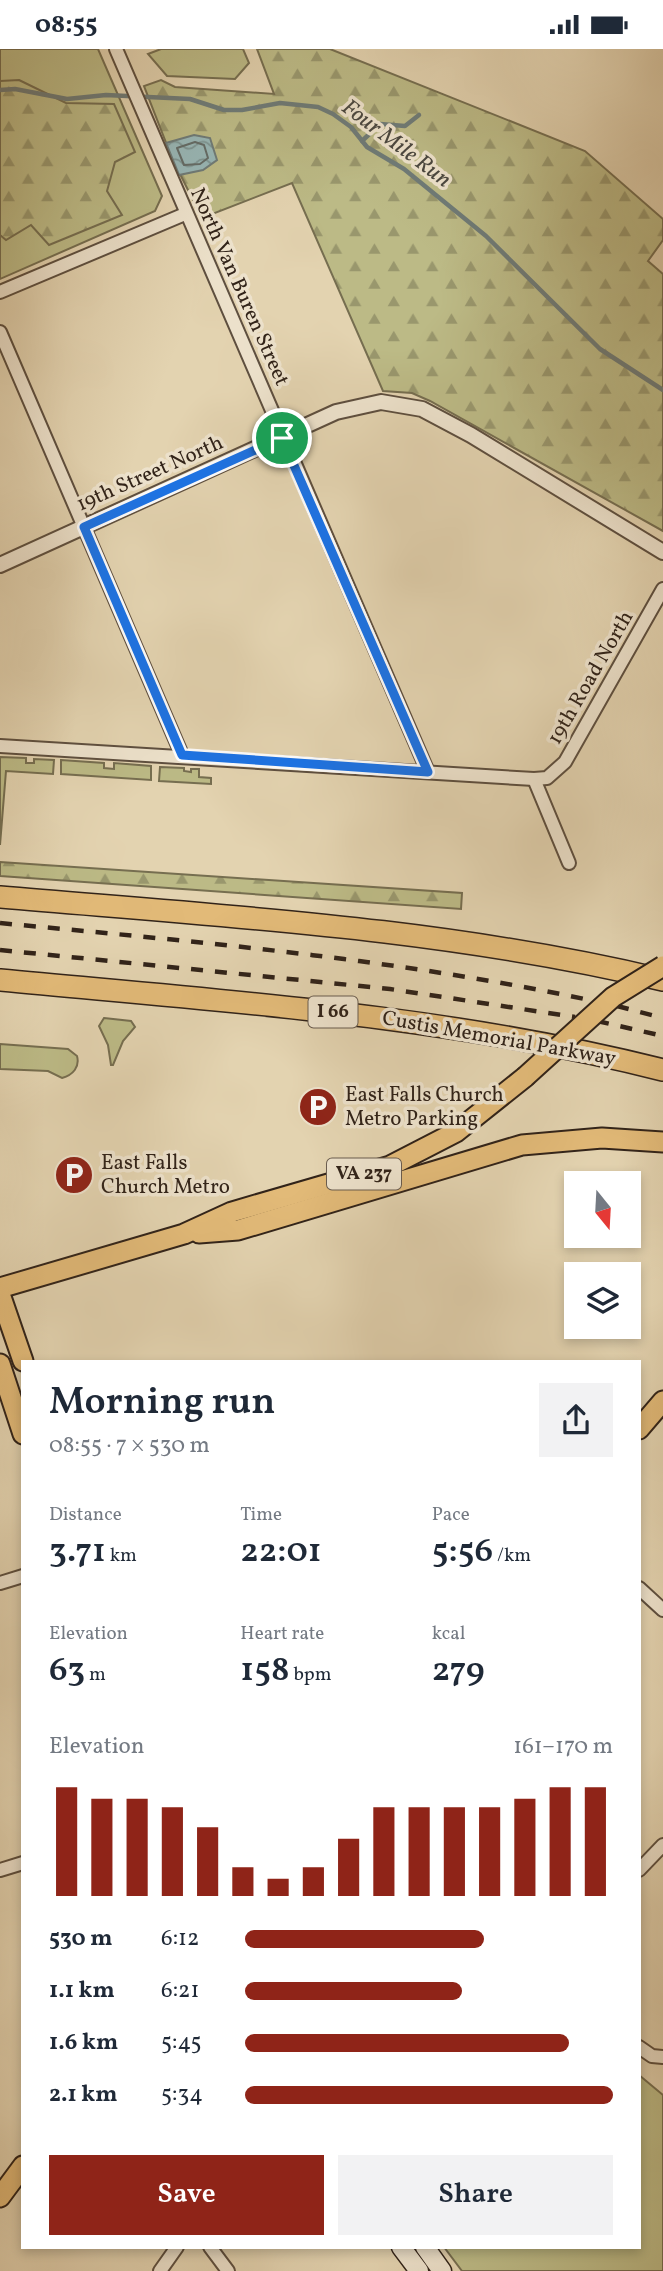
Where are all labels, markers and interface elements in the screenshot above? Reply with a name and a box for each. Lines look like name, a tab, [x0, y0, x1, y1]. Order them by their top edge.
text: 08:55	[35, 7, 98, 43]
water label: Four Mile Run	[335, 92, 457, 196]
street label: North Van Buren Street	[182, 183, 296, 391]
pin	[252, 408, 312, 468]
icon: arrive	[263, 419, 301, 457]
street label: 19th Street North	[72, 429, 228, 519]
street label: 19th Road North	[541, 606, 641, 750]
road number: I 66	[308, 997, 358, 1028]
street label: Custis Memorial Parkway	[380, 1004, 619, 1074]
place label: East Falls Church Metro Parking	[345, 1081, 504, 1134]
parking icon: East Falls Church Metro Parking	[297, 1086, 339, 1128]
place label: East Falls Church Metro	[101, 1149, 230, 1202]
parking icon: East Falls Church Metro	[53, 1154, 95, 1196]
road number: VA 237	[327, 1159, 401, 1189]
north arrow	[564, 1171, 640, 1248]
map controls	[564, 1171, 641, 1339]
button: layers	[564, 1262, 641, 1339]
text: Morning run	[49, 1377, 275, 1430]
button: share	[539, 1383, 613, 1457]
text: 08:55 · 7 × 530 m	[49, 1430, 210, 1462]
text: Distance	[49, 1502, 122, 1528]
text: Time	[240, 1502, 282, 1528]
text: Pace	[432, 1502, 470, 1528]
text: 3.71	[49, 1528, 106, 1576]
text: 22:01	[240, 1528, 322, 1576]
text: 5:56	[432, 1528, 493, 1576]
text: km	[106, 1543, 137, 1569]
text: /km	[493, 1543, 531, 1569]
text: Elevation	[49, 1621, 128, 1647]
text: Heart rate	[240, 1621, 324, 1647]
text: kcal	[432, 1621, 465, 1647]
text: 63	[49, 1647, 85, 1695]
text: 158	[240, 1647, 290, 1695]
text: 279	[432, 1647, 485, 1695]
text: m	[85, 1662, 106, 1688]
text: bpm	[290, 1662, 332, 1688]
text: Elevation	[49, 1731, 145, 1763]
text: 161–170 m	[513, 1731, 613, 1763]
text: 530 m	[49, 1923, 112, 1955]
text: 6:12	[161, 1923, 199, 1955]
text: 1.1 km	[49, 1975, 115, 2007]
text: 6:21	[161, 1975, 199, 2007]
text: 1.6 km	[49, 2027, 118, 2059]
text: 5:45	[161, 2027, 202, 2059]
text: 2.1 km	[49, 2079, 118, 2111]
text: 5:34	[161, 2079, 203, 2111]
button: Save	[49, 2155, 324, 2235]
button: Share	[338, 2155, 613, 2235]

